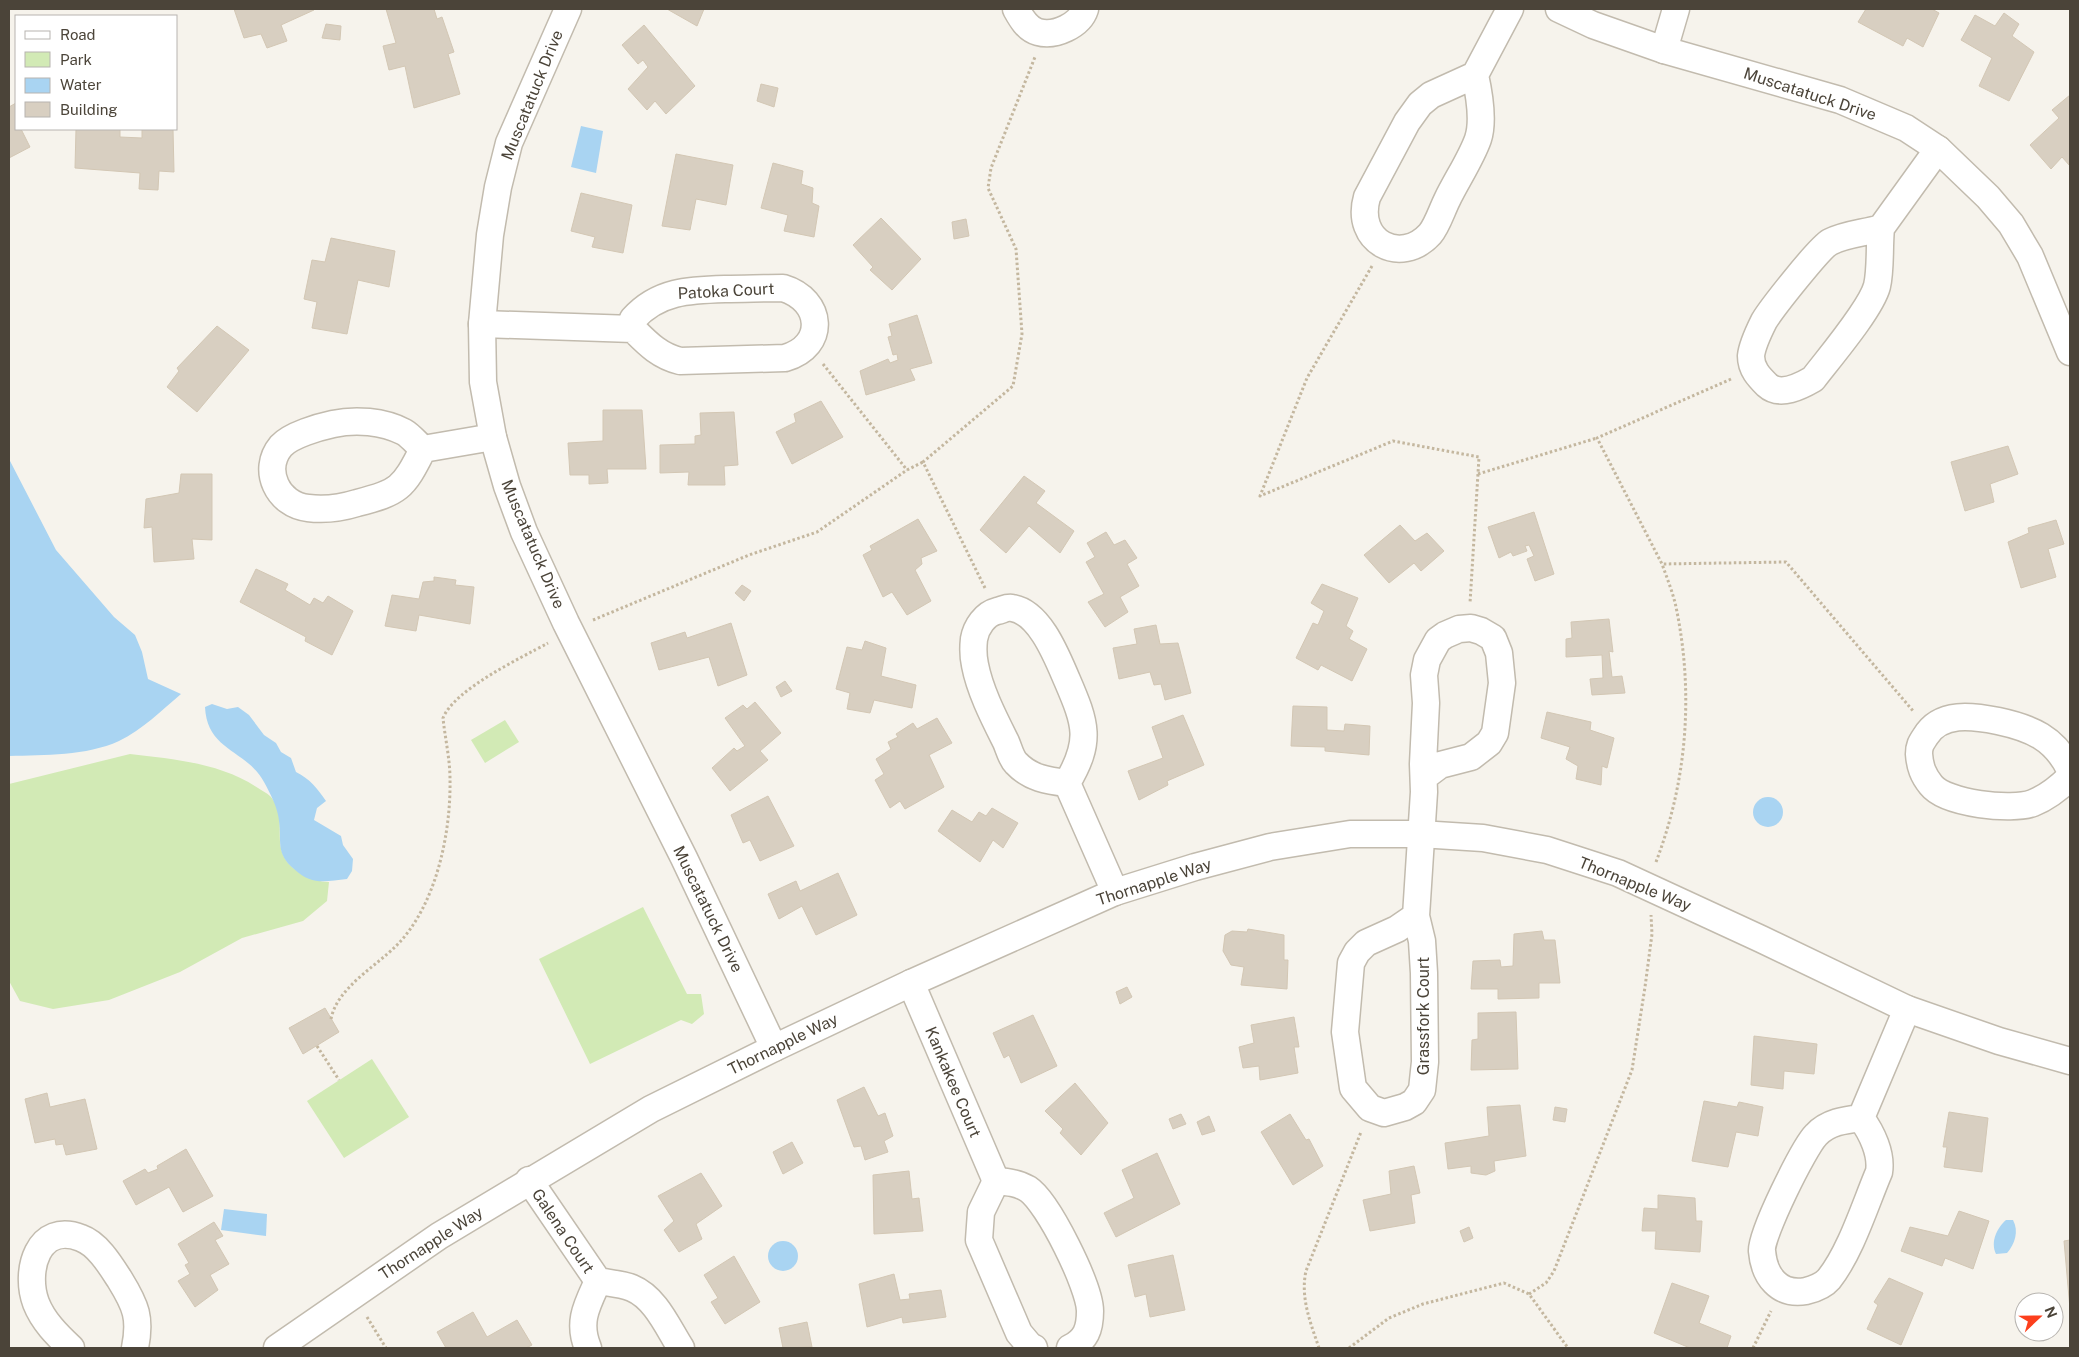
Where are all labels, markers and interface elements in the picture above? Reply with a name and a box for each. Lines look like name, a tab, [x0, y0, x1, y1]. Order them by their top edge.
legend	[15, 15, 178, 130]
text: Road	[60, 26, 96, 43]
street label: Muscatatuck Drive	[497, 27, 567, 163]
text: Park	[60, 51, 92, 68]
street label: Muscatatuck Drive	[1741, 64, 1879, 124]
text: Water	[60, 76, 102, 93]
text: Building	[60, 101, 118, 118]
street label: Patoka Court	[677, 279, 775, 303]
street label: Muscatatuck Drive	[497, 477, 569, 611]
street label: Muscatatuck Drive	[669, 843, 747, 975]
street label: Thornapple Way	[1576, 853, 1694, 915]
street label: Thornapple Way	[1094, 854, 1214, 910]
street label: Grassfork Court	[1414, 957, 1433, 1075]
street label: Thornapple Way	[725, 1009, 841, 1079]
street label: Kankakee Court	[921, 1024, 985, 1140]
street label: Galena Court	[528, 1185, 598, 1277]
street label: Thornapple Way	[376, 1202, 487, 1284]
north arrow	[2014, 1292, 2064, 1342]
text: N	[2042, 1304, 2061, 1320]

